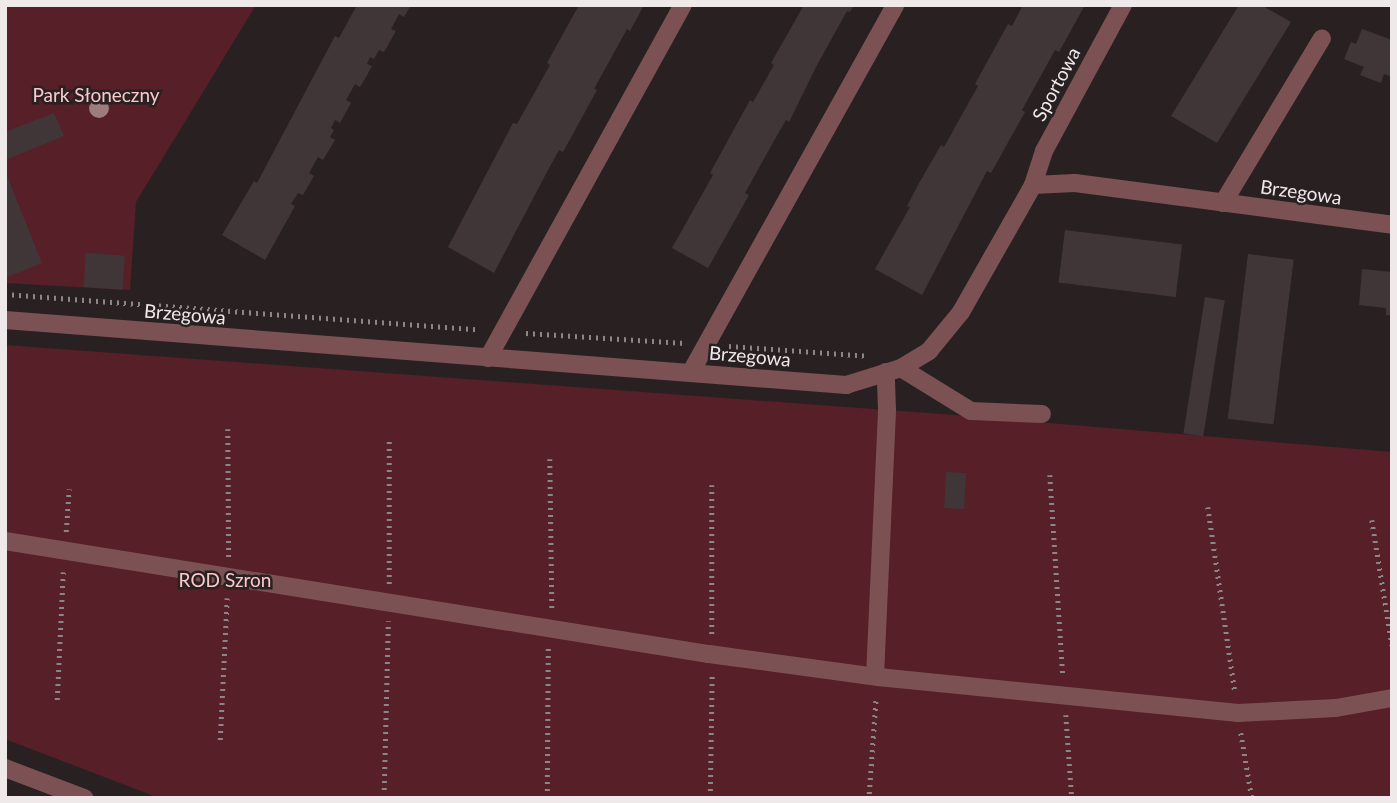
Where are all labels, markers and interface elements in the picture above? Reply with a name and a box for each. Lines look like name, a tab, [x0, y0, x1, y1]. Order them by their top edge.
street label: Sportowa	[1027, 43, 1085, 125]
park label: Park Słoneczny	[32, 84, 160, 106]
street label: Brzegowa	[1259, 175, 1343, 209]
street label: Brzegowa	[143, 299, 227, 329]
street label: Brzegowa	[708, 341, 792, 371]
park label: ROD Szron	[179, 569, 271, 591]

